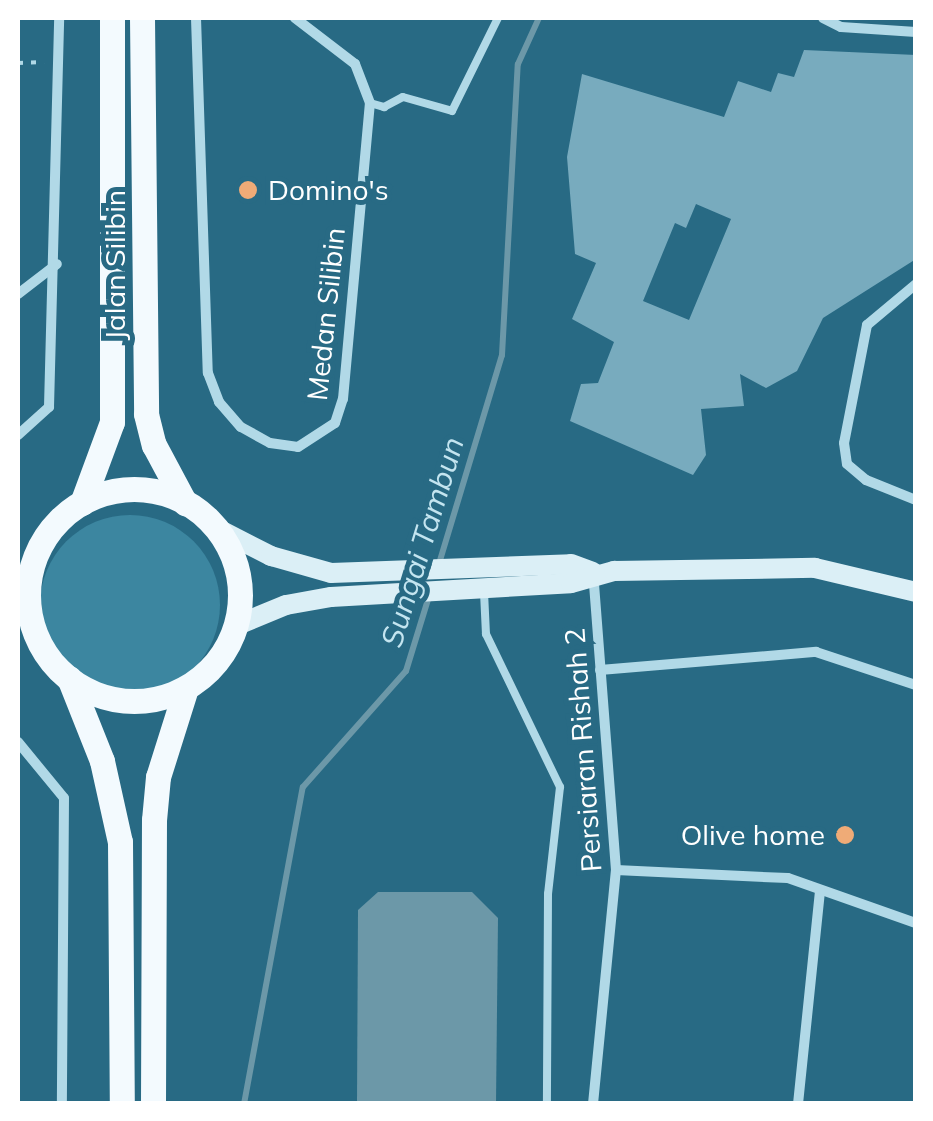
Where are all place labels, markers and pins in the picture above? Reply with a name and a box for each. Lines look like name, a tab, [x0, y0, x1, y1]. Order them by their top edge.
place label: Domino's	[268, 173, 389, 207]
marker: Domino's	[237, 179, 259, 201]
place label: Olive home	[681, 818, 825, 852]
marker: Olive home	[834, 824, 856, 846]

